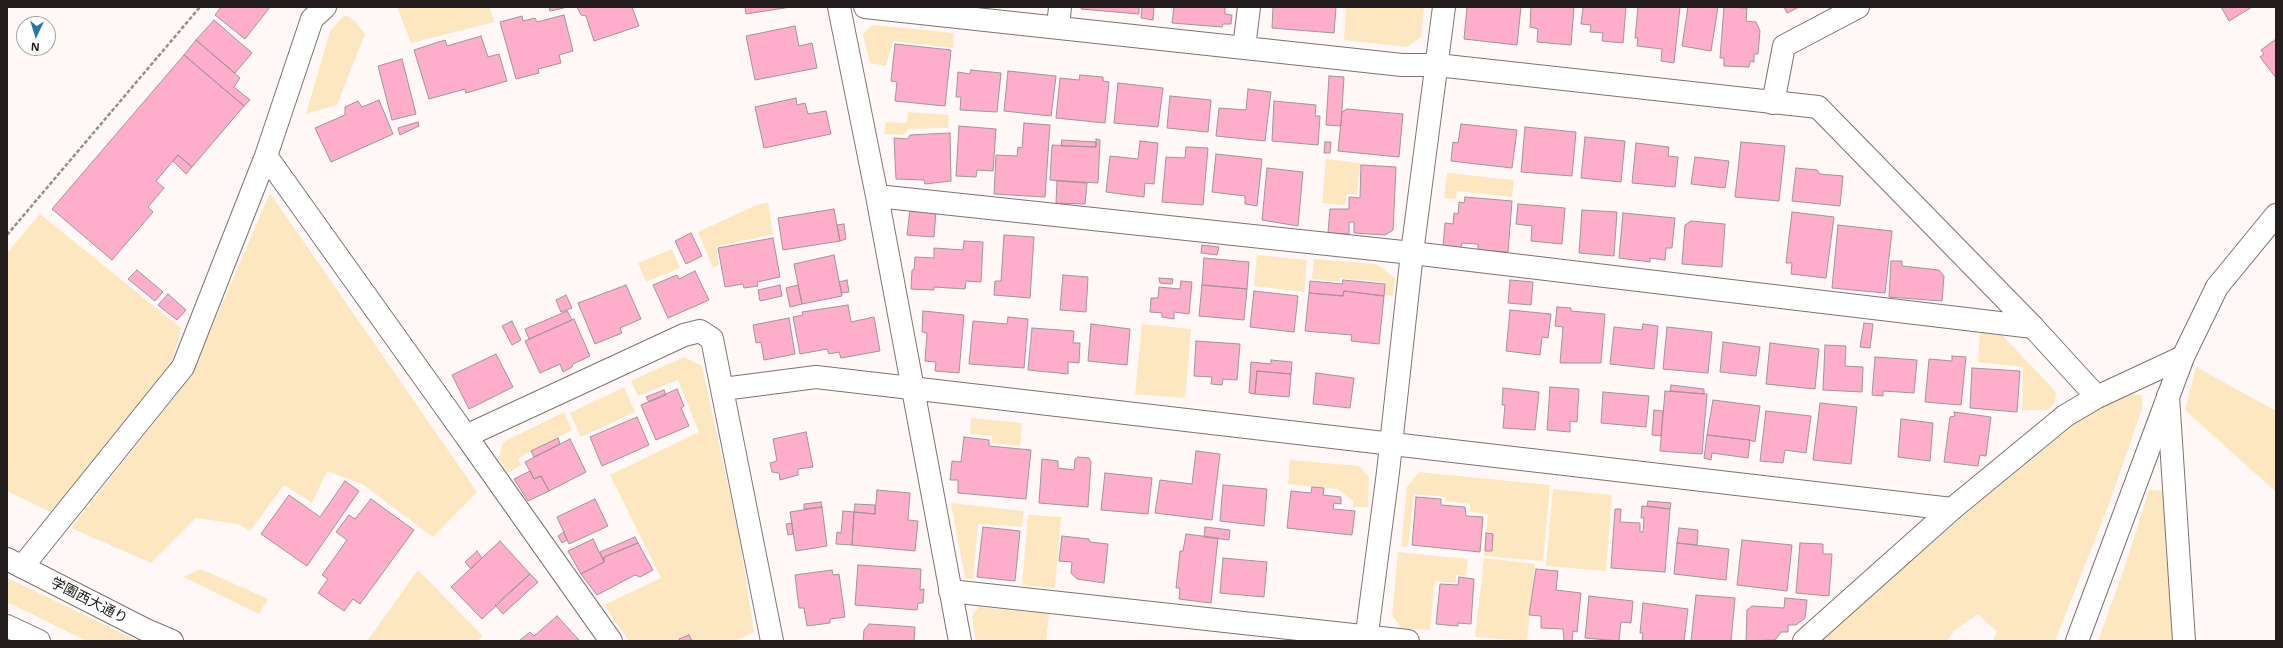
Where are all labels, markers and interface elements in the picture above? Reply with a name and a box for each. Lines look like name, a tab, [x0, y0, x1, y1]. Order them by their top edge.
north arrow	[16, 16, 56, 56]
text: N	[30, 40, 40, 55]
street label: 学園西大通り	[48, 574, 130, 628]

